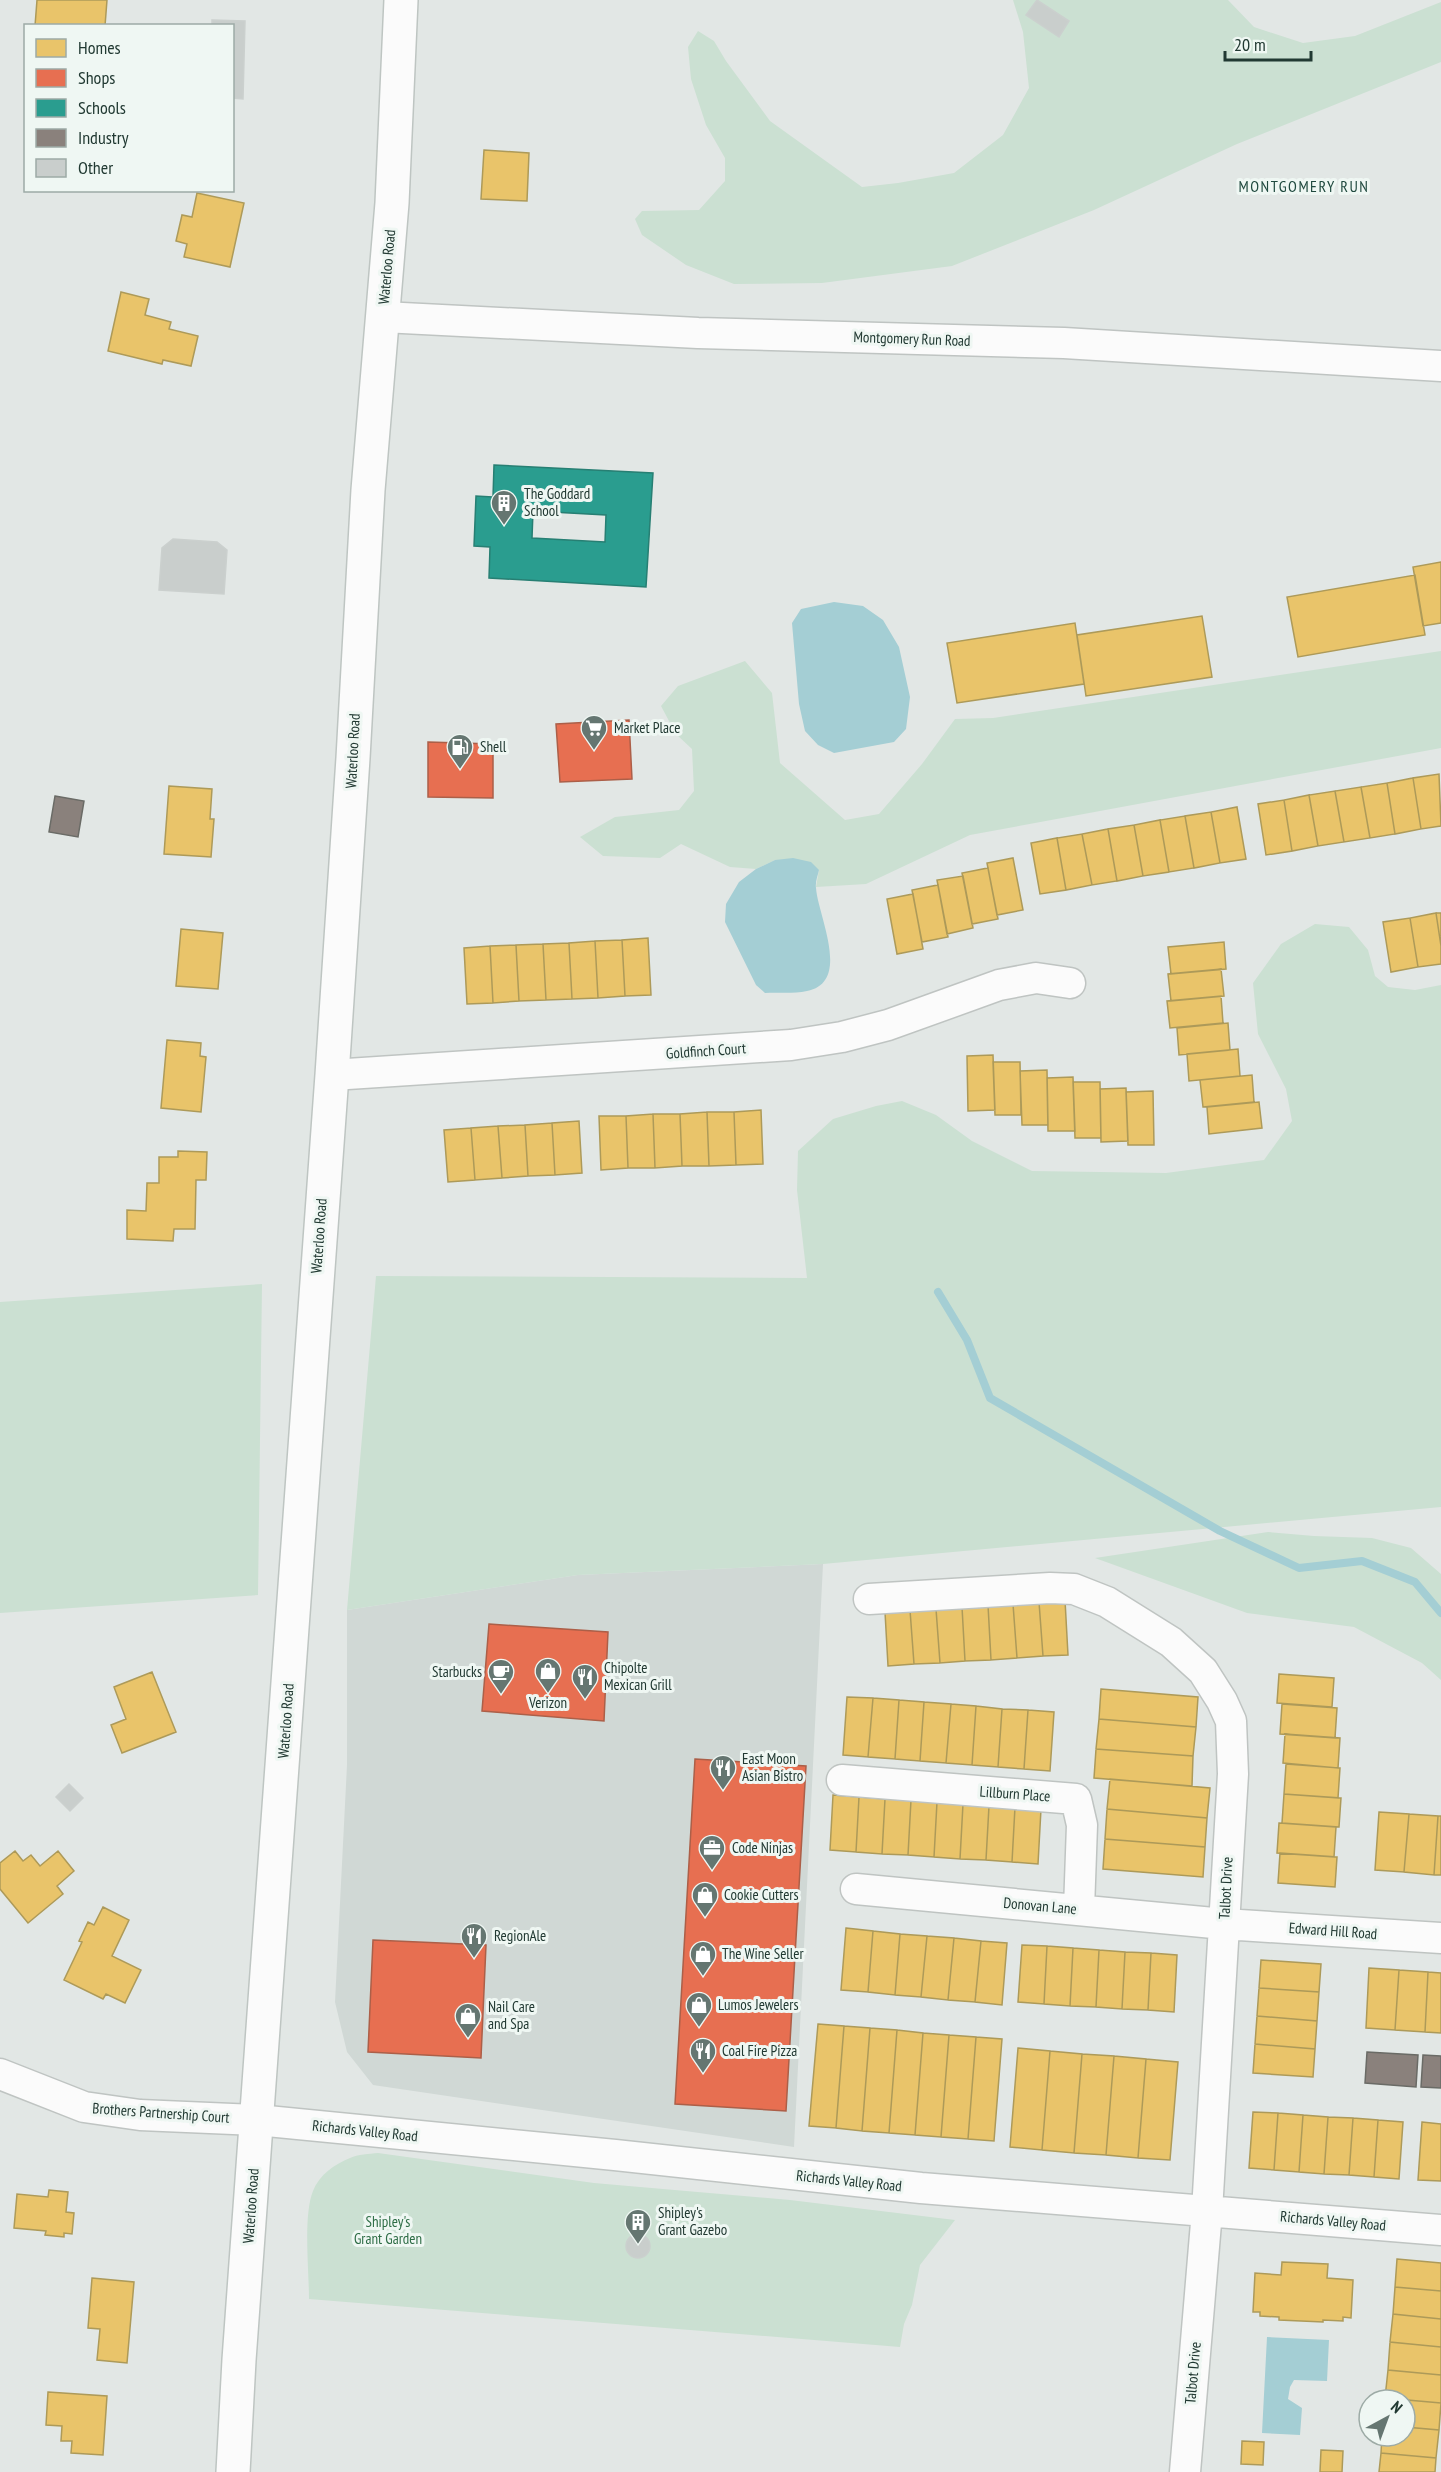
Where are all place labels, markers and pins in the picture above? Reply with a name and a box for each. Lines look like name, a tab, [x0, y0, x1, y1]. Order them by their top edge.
place label: The Goddard School	[524, 484, 590, 520]
building icon: The Goddard School	[489, 488, 519, 526]
supermarket icon: Market Place	[579, 713, 609, 751]
place label: Market Place	[614, 718, 680, 737]
fuel station icon: Shell	[445, 732, 475, 770]
place label: Shell	[480, 737, 507, 756]
shop icon: Verizon	[533, 1656, 563, 1694]
cafe icon: Starbucks	[486, 1657, 516, 1695]
place label: Chipolte Mexican Grill	[604, 1658, 672, 1694]
place label: Starbucks	[432, 1662, 482, 1681]
restaurant icon: Chipolte Mexican Grill	[570, 1662, 600, 1700]
place label: Verizon	[528, 1693, 567, 1712]
place label: East Moon Asian Bistro	[742, 1749, 803, 1785]
restaurant icon: East Moon Asian Bistro	[708, 1753, 738, 1791]
office icon: Code Ninjas	[697, 1833, 727, 1871]
place label: Code Ninjas	[732, 1838, 793, 1857]
shop icon: Cookie Cutters	[690, 1880, 720, 1918]
place label: Cookie Cutters	[724, 1885, 799, 1904]
restaurant icon: RegionAle	[459, 1921, 489, 1959]
place label: RegionAle	[494, 1926, 546, 1945]
shop icon: The Wine Seller	[688, 1939, 718, 1977]
place label: The Wine Seller	[722, 1944, 805, 1963]
shop icon: Lumos Jewelers	[684, 1990, 714, 2028]
place label: Lumos Jewelers	[718, 1995, 799, 2014]
place label: Nail Care and Spa	[488, 1997, 535, 2033]
shop icon: Nail Care and Spa	[453, 2001, 483, 2039]
restaurant icon: Coal Fire Pizza	[688, 2036, 718, 2074]
place label: Coal Fire Pizza	[722, 2041, 797, 2060]
place label: Shipley's Grant Gazebo	[658, 2203, 727, 2239]
building icon: Shipley's Grant Gazebo	[623, 2207, 653, 2245]

